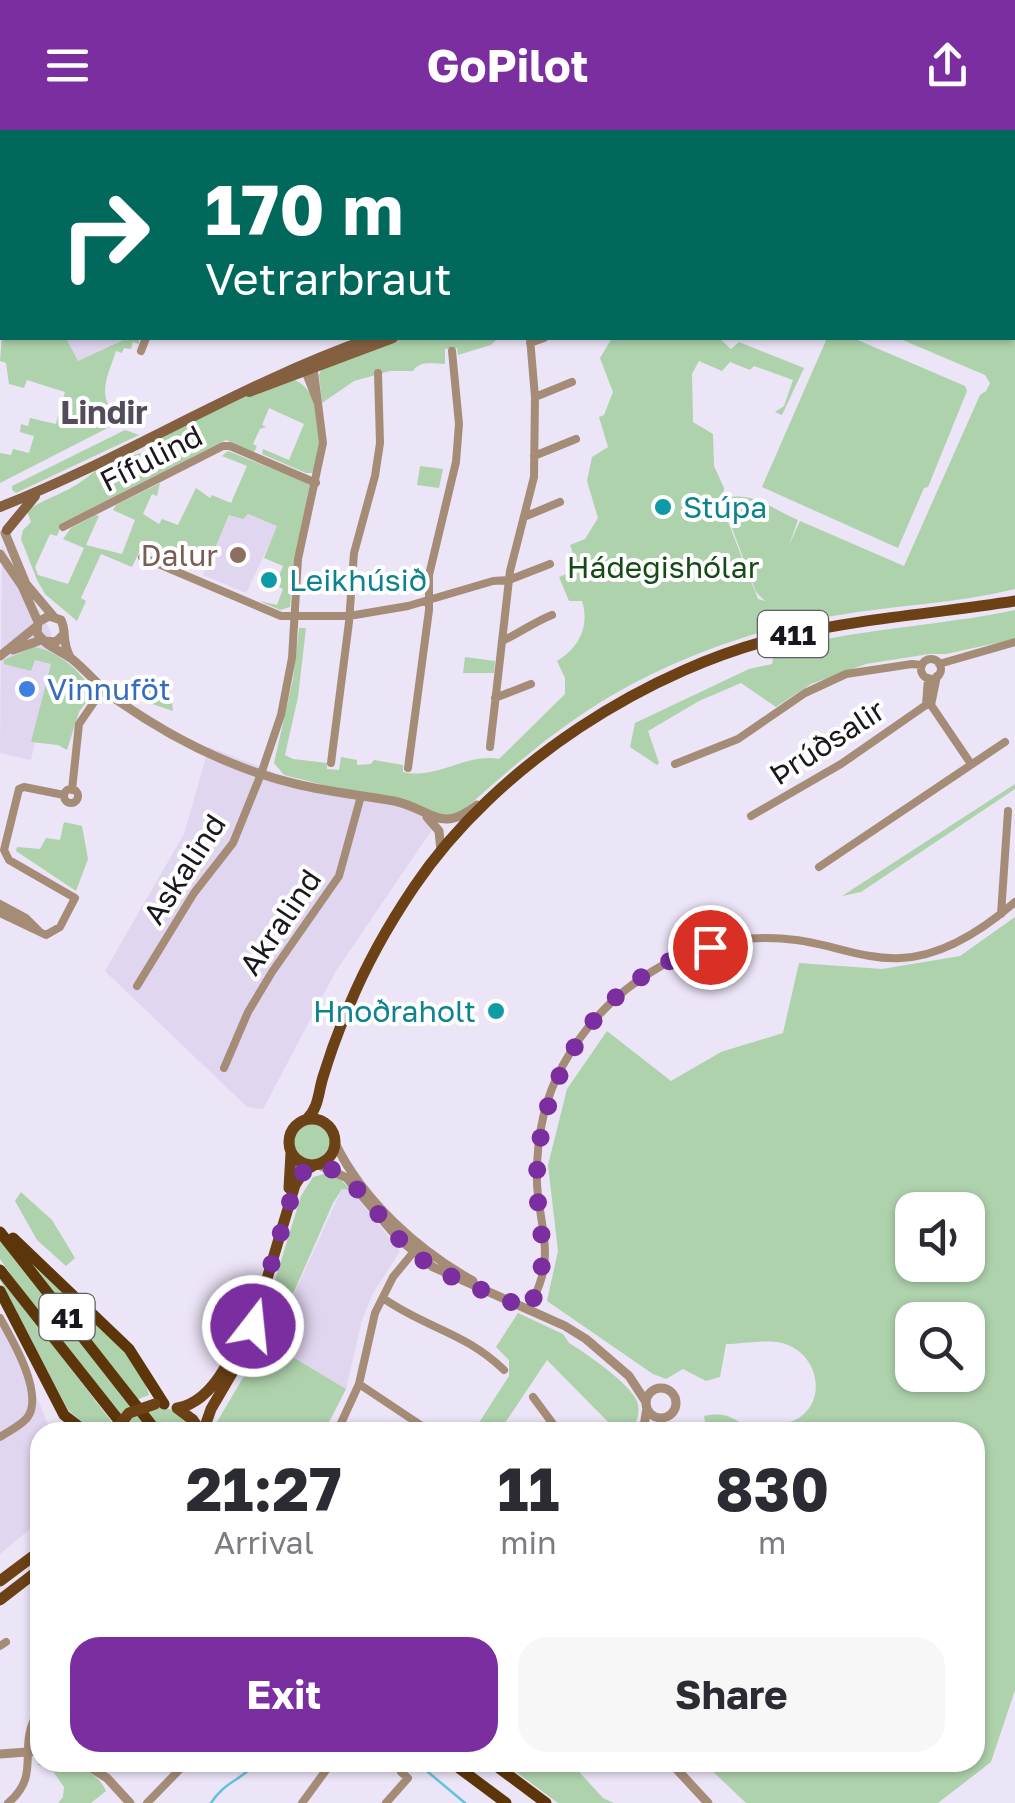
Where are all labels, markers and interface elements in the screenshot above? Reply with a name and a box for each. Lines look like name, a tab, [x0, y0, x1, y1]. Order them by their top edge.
icon: menu	[40, 38, 95, 93]
text: GoPilot	[426, 38, 589, 92]
icon: share	[920, 38, 975, 93]
text: 170 m	[205, 166, 403, 250]
icon: right	[40, 170, 170, 300]
text: Vetrarbraut	[205, 251, 452, 305]
district label: Lindir	[60, 393, 148, 431]
street label: Fífulind	[94, 417, 208, 499]
place label: Stúpa	[683, 489, 767, 525]
marker: Stúpa	[652, 496, 674, 518]
place label: Dalur	[141, 537, 218, 573]
marker: Dalur	[227, 544, 249, 566]
park label: Hádegishólar	[567, 549, 760, 585]
place label: Leikhúsið	[289, 562, 427, 598]
marker: Leikhúsið	[258, 569, 280, 591]
road number: 411	[758, 611, 828, 657]
place label: Vinnuföt	[47, 671, 171, 707]
marker: Vinnuföt	[16, 678, 38, 700]
street label: Þrúðsalir	[763, 691, 891, 792]
street label: Askalind	[135, 807, 233, 931]
street label: Akralind	[232, 862, 328, 982]
pin	[668, 905, 753, 990]
icon: arrive	[683, 920, 738, 975]
place label: Hnoðraholt	[313, 993, 476, 1029]
marker: Hnoðraholt	[485, 1000, 507, 1022]
map controls	[895, 1192, 985, 1392]
button: sound	[895, 1192, 985, 1282]
position arrow	[201, 1274, 305, 1378]
road number: 41	[40, 1294, 94, 1340]
button: search	[895, 1302, 985, 1392]
text: 21:27	[186, 1452, 342, 1524]
text: 11	[498, 1452, 559, 1524]
text: 830	[715, 1452, 829, 1524]
text: Arrival	[214, 1523, 314, 1561]
text: min	[500, 1523, 557, 1561]
text: m	[758, 1523, 786, 1561]
button: Exit	[70, 1637, 498, 1752]
button: Share	[518, 1637, 945, 1752]

